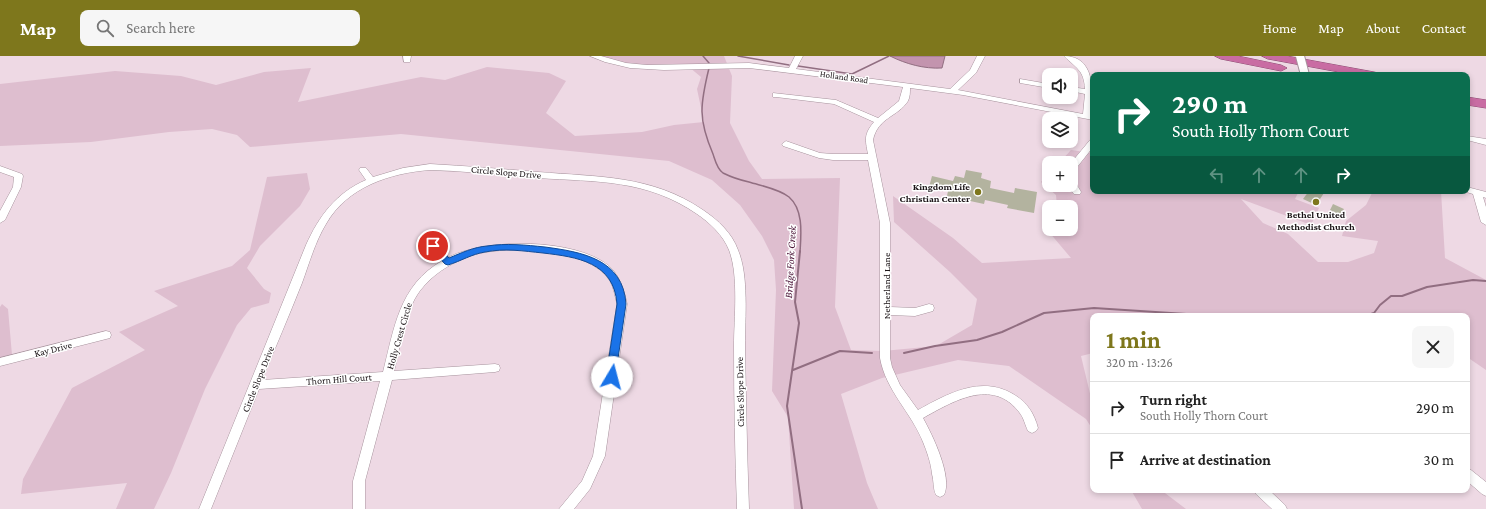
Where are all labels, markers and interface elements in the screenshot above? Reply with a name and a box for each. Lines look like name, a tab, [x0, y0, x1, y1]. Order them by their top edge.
search box	[80, 10, 360, 46]
icon: search	[94, 17, 116, 39]
text: Map	[20, 18, 56, 39]
text: Search here	[126, 20, 195, 36]
text: Home	[1263, 20, 1296, 36]
text: Map	[1318, 20, 1344, 36]
text: About	[1366, 20, 1400, 36]
text: Contact	[1422, 20, 1466, 36]
map controls	[1042, 68, 1078, 236]
button: sound	[1042, 68, 1078, 104]
street label: Holland Road	[819, 69, 869, 85]
icon: right	[1106, 88, 1158, 140]
text: 290 m	[1172, 88, 1248, 119]
button: layers	[1042, 112, 1078, 148]
text: South Holly Thorn Court	[1172, 121, 1349, 141]
button: +	[1042, 156, 1078, 192]
street label: Circle Slope Drive	[470, 163, 542, 181]
icon: left	[1206, 164, 1228, 186]
icon: ahead	[1248, 164, 1270, 186]
icon: ahead	[1290, 164, 1312, 186]
icon: right	[1332, 164, 1354, 186]
place label: Kingdom Life Christian Center	[900, 181, 970, 204]
marker: Kingdom Life Christian Center	[973, 187, 983, 197]
marker: Bethel United Methodist Church	[1311, 197, 1321, 207]
button: −	[1042, 200, 1078, 236]
place label: Bethel United Methodist Church	[1277, 209, 1355, 232]
water label: Bridge Fork Creek	[782, 224, 799, 299]
pin	[416, 229, 450, 263]
icon: arrive	[422, 235, 444, 257]
street label: Netherland Lane	[881, 252, 892, 319]
street label: Holly Crest Circle	[384, 301, 414, 371]
text: 1 min	[1106, 326, 1161, 353]
button: close	[1412, 326, 1454, 368]
street label: Kay Drive	[33, 339, 74, 359]
street label: Circle Slope Drive	[240, 344, 277, 414]
text: 320 m · 13:26	[1106, 355, 1173, 370]
position arrow	[591, 356, 633, 398]
street label: Circle Slope Drive	[734, 356, 746, 427]
street label: Thorn Hill Court	[306, 371, 373, 387]
text: Turn right	[1140, 392, 1207, 408]
icon: right	[1106, 397, 1128, 419]
text: 290 m	[1416, 400, 1454, 416]
text: South Holly Thorn Court	[1140, 408, 1268, 423]
icon: arrive	[1106, 449, 1128, 471]
text: Arrive at destination	[1140, 452, 1271, 468]
text: 30 m	[1424, 452, 1454, 468]

